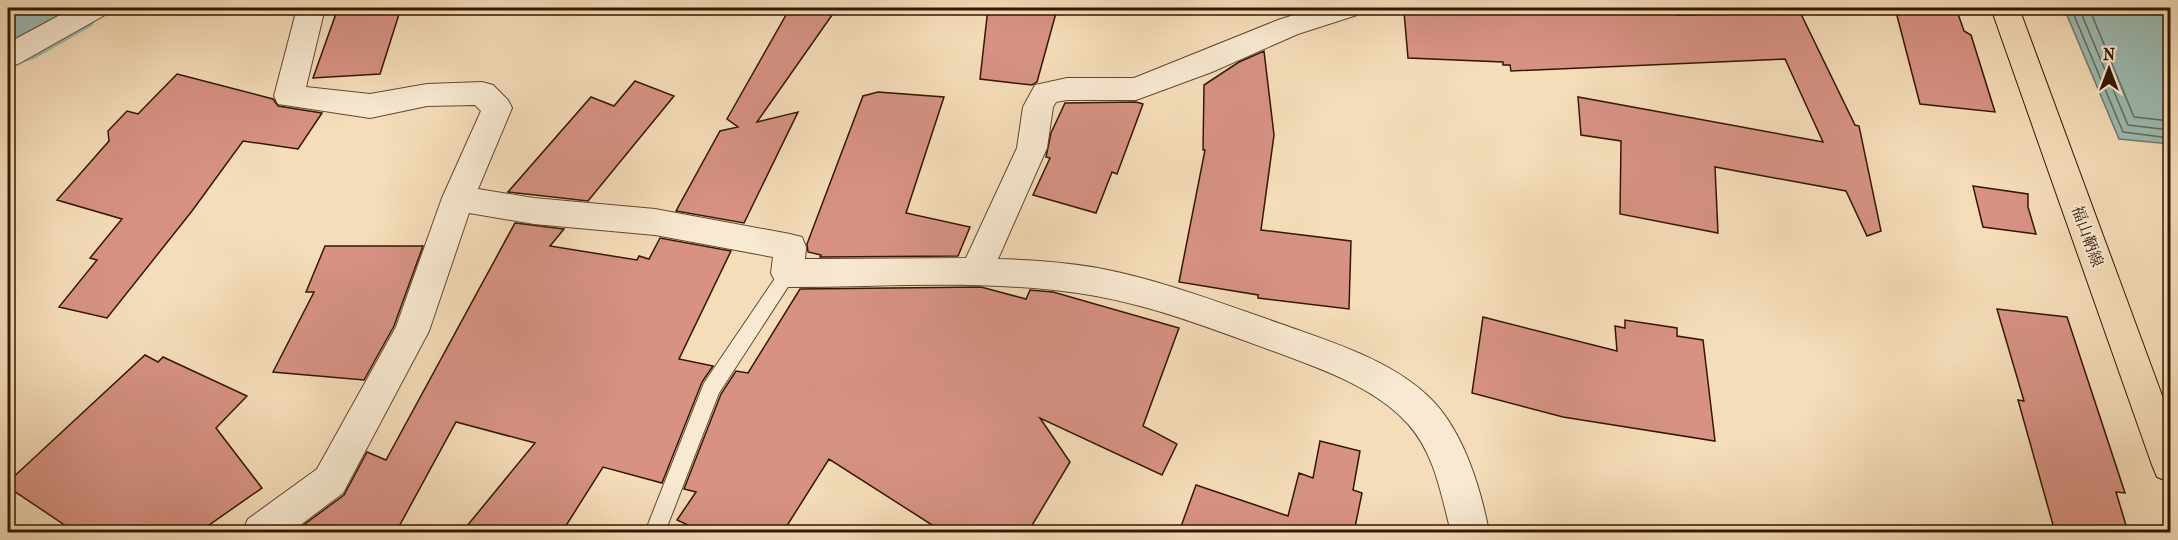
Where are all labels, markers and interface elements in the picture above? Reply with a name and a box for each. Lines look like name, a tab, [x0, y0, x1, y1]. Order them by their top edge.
north arrow	[2079, 39, 2139, 99]
text: N	[2103, 45, 2116, 64]
street label: 福山鞆線	[2068, 203, 2107, 269]

